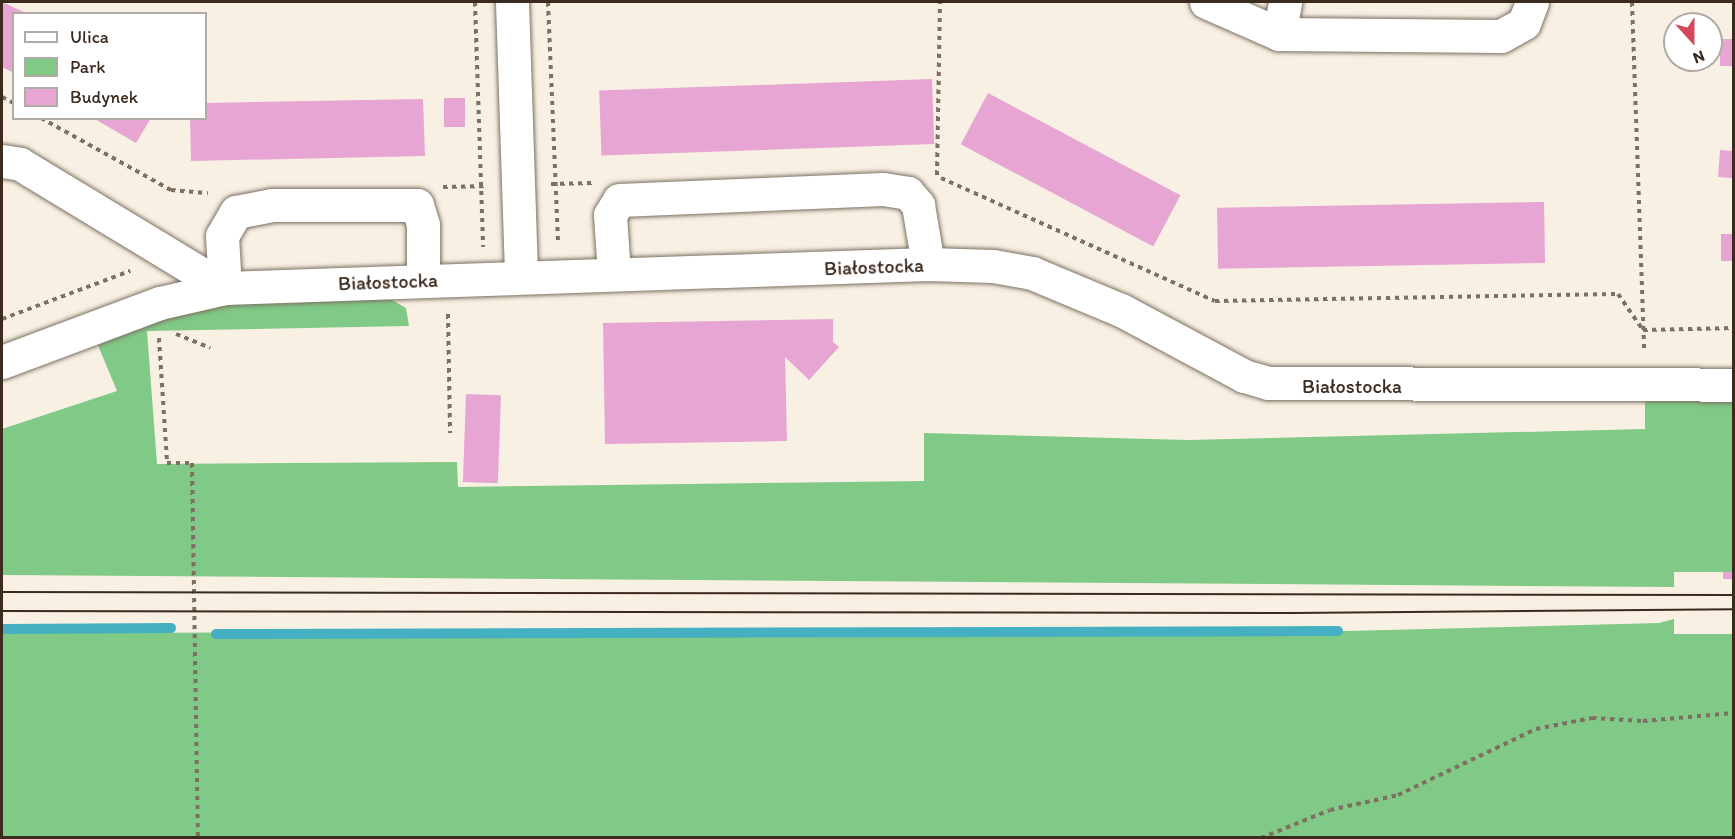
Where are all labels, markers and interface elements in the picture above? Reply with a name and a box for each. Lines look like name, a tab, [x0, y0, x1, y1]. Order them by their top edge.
legend	[12, 12, 207, 120]
north arrow	[1663, 12, 1723, 72]
text: Ulica	[70, 26, 109, 48]
text: N	[1690, 47, 1707, 68]
text: Park	[70, 56, 105, 78]
text: Budynek	[70, 86, 138, 108]
street label: Białostocka	[824, 253, 924, 281]
street label: Białostocka	[338, 268, 438, 296]
street label: Białostocka	[1302, 374, 1402, 398]

